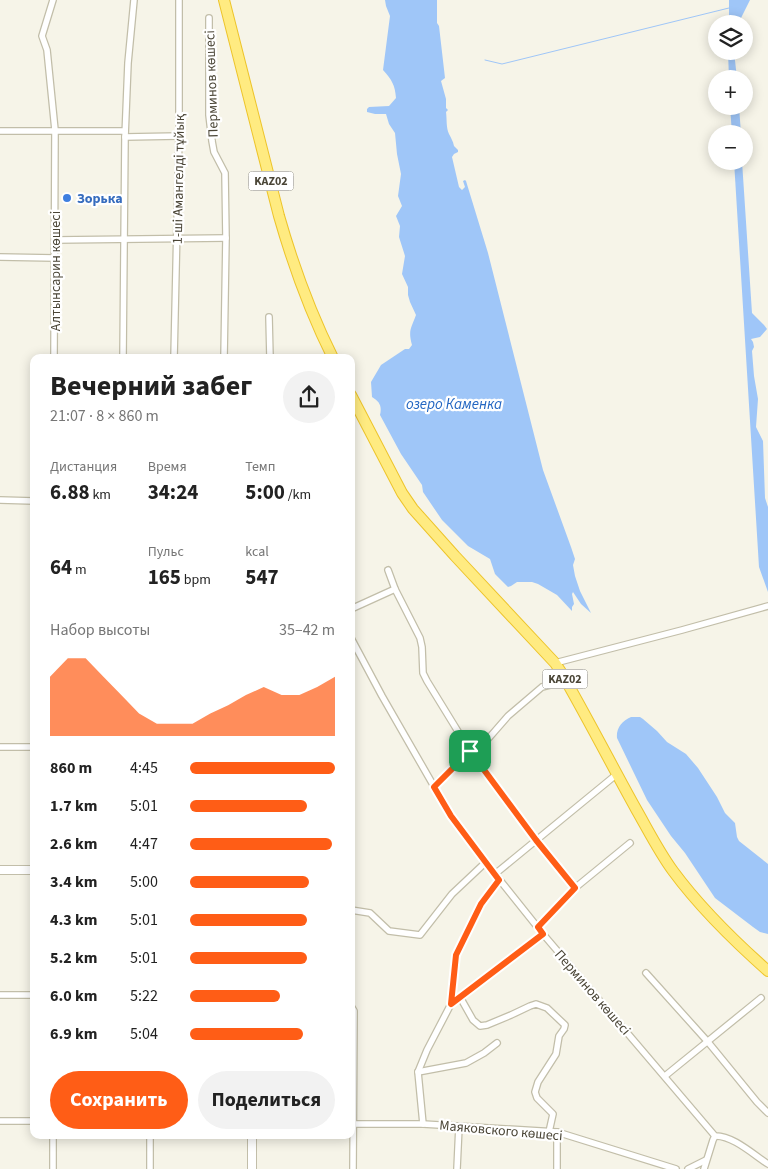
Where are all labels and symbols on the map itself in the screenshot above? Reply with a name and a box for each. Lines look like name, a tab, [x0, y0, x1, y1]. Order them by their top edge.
street label: Перминов көшесі	[200, 30, 224, 138]
street label: 1-ші Амангелді тұйық	[168, 113, 190, 244]
road number: KAZ02	[248, 172, 294, 190]
place label: Зорька	[77, 189, 123, 209]
marker: Зорька	[61, 192, 73, 204]
street label: Алтынсарин көшесі	[46, 211, 66, 331]
water label: озеро Каменка	[406, 394, 502, 415]
road number: KAZ02	[542, 670, 588, 689]
pin	[449, 730, 491, 772]
street label: Перминов көшесі	[549, 946, 635, 1040]
street label: Маяковского көшесі	[438, 1116, 563, 1146]

